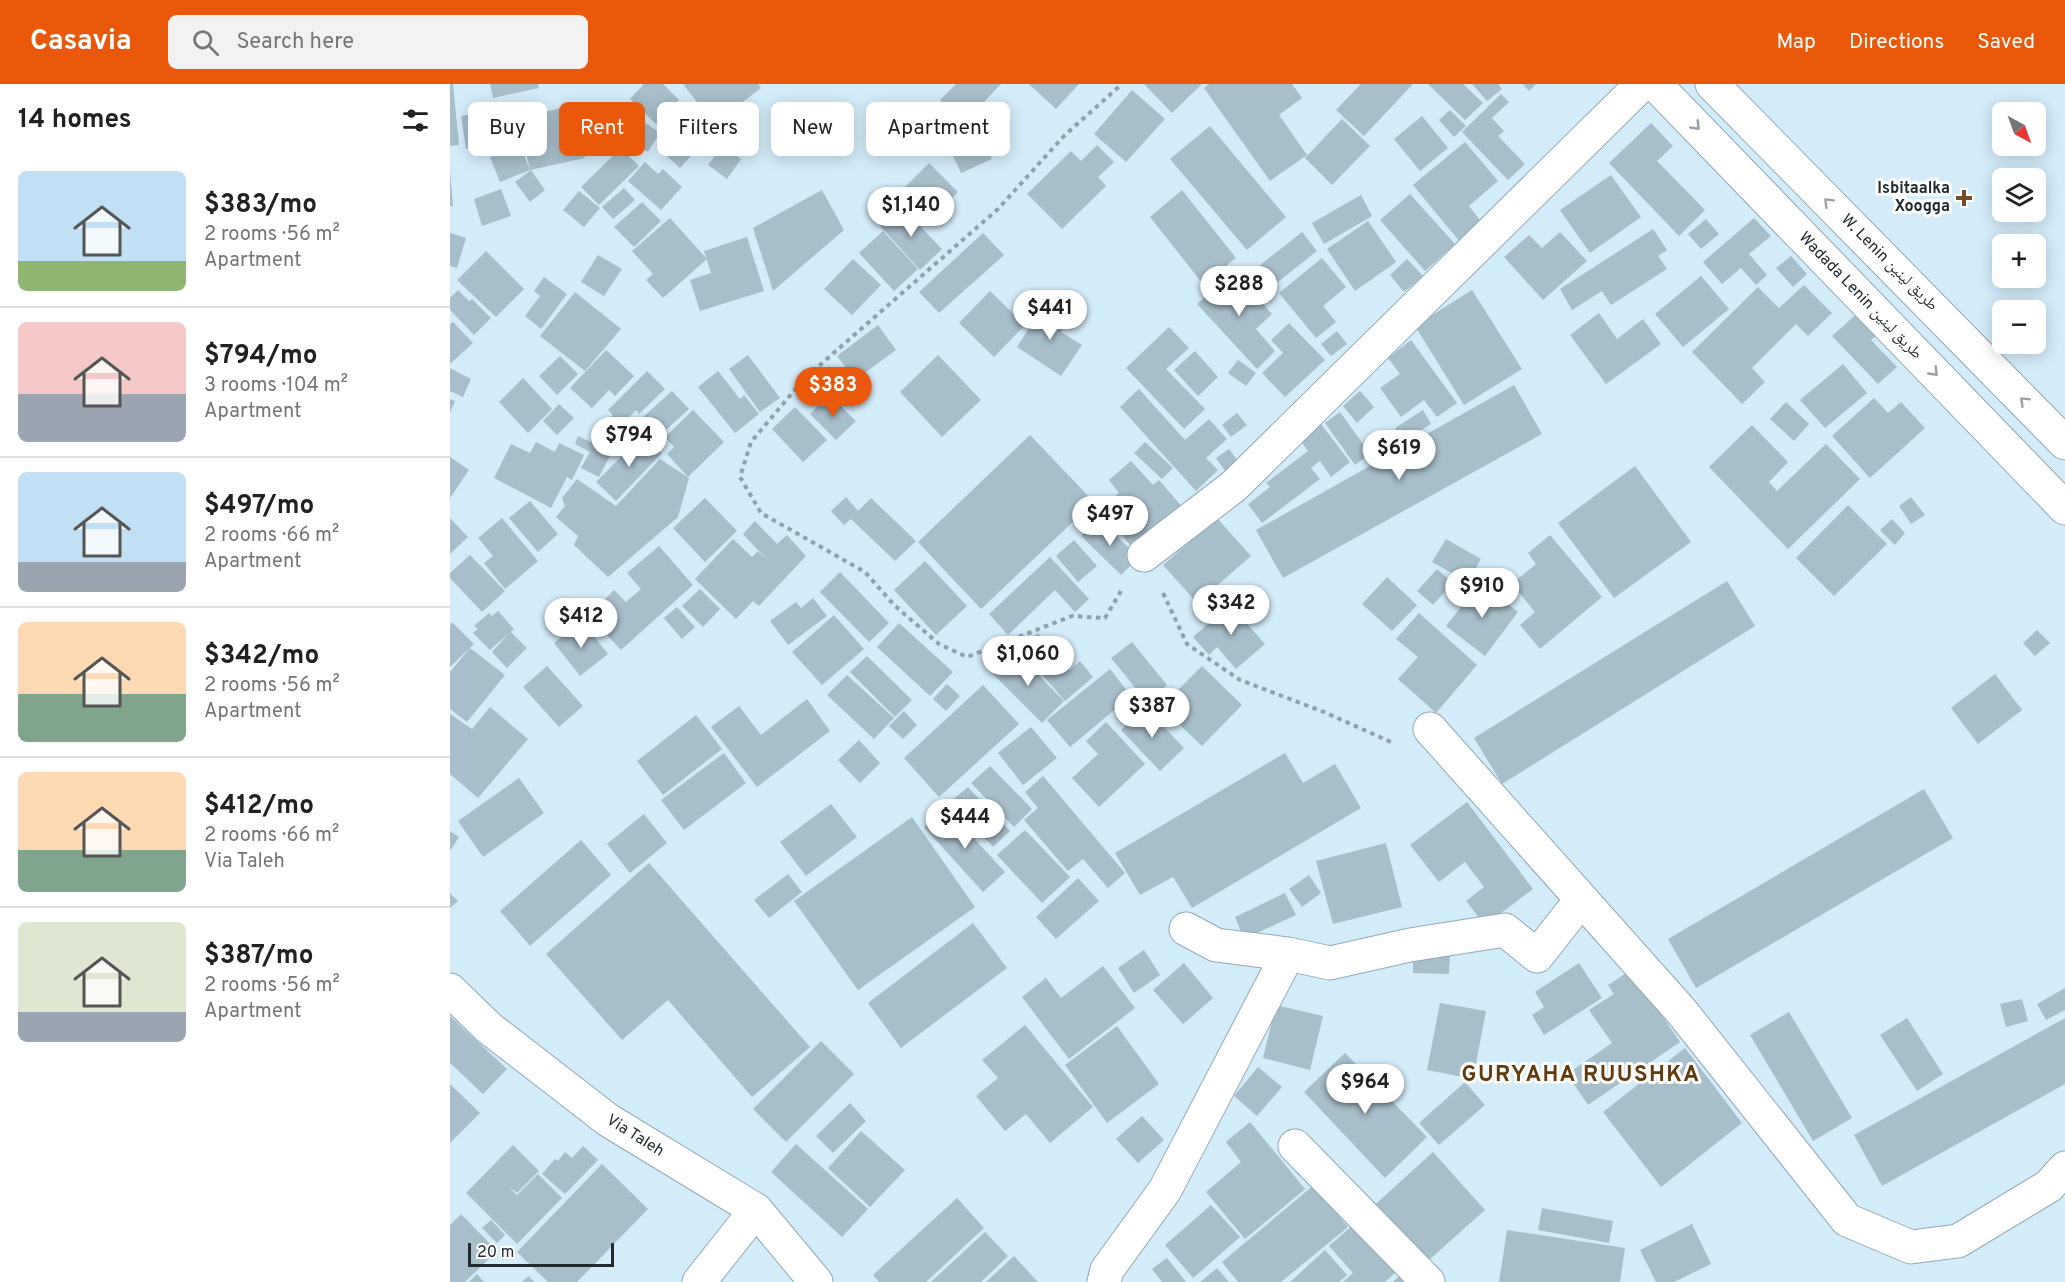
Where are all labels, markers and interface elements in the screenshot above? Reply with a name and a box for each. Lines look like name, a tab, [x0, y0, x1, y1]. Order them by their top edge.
search box	[168, 15, 588, 69]
text: Casavia	[30, 24, 132, 60]
icon: search	[189, 26, 222, 59]
text: Search here	[237, 29, 354, 56]
text: Map	[1776, 29, 1816, 56]
text: Directions	[1849, 29, 1944, 56]
text: Saved	[1977, 29, 2035, 56]
chip: Buy	[468, 102, 547, 156]
chip: Rent	[559, 102, 645, 156]
chip: Filters	[657, 102, 759, 156]
chip: New	[771, 102, 854, 156]
chip: Apartment	[866, 102, 1010, 156]
north arrow	[1992, 102, 2046, 156]
map controls	[1992, 102, 2046, 354]
text: 14 homes	[18, 104, 132, 137]
icon: filters	[399, 104, 432, 137]
one-way arrow	[1689, 120, 1700, 130]
button: layers	[1992, 168, 2046, 222]
place label: Isbitaalka Xoogga	[1877, 179, 1950, 217]
pin: $1,140	[862, 187, 960, 238]
text: $383/mo	[204, 189, 317, 222]
marker: Isbitaalka Xoogga	[1955, 189, 1973, 207]
text: $1,140	[881, 193, 941, 219]
icon: home	[66, 195, 138, 267]
one-way arrow	[1825, 199, 1836, 210]
street label: W. Lenin طريق لينين	[1836, 210, 1942, 316]
text: 2 rooms · 56 m²	[204, 222, 340, 248]
street label: Wadada Lenin طريق لينين	[1794, 228, 1926, 364]
button: +	[1992, 234, 2046, 288]
text: Apartment	[204, 248, 302, 274]
pin: $288	[1203, 266, 1275, 317]
text: $288	[1214, 272, 1264, 298]
pin: $441	[1014, 290, 1086, 341]
text: $441	[1027, 296, 1073, 322]
button: −	[1992, 300, 2046, 354]
text: $794/mo	[204, 340, 318, 373]
icon: home	[66, 346, 138, 418]
one-way arrow	[1926, 365, 1937, 376]
pin: $383	[797, 367, 869, 418]
text: 3 rooms · 104 m²	[204, 373, 348, 399]
text: $383	[809, 373, 857, 399]
one-way arrow	[2020, 398, 2031, 408]
text: Apartment	[204, 399, 302, 425]
pin: $794	[593, 417, 665, 468]
text: $794	[605, 423, 653, 449]
pin: $619	[1363, 430, 1435, 481]
text: $619	[1377, 436, 1421, 462]
text: $497/mo	[204, 490, 314, 523]
icon: home	[66, 496, 138, 568]
pin: $497	[1074, 496, 1146, 547]
text: $497	[1086, 502, 1134, 528]
text: 2 rooms · 66 m²	[204, 523, 339, 549]
text: Apartment	[204, 549, 302, 575]
pin: $910	[1446, 568, 1518, 619]
text: $910	[1459, 574, 1505, 600]
pin: $342	[1195, 585, 1267, 636]
text: $342	[1206, 591, 1256, 617]
pin: $412	[545, 598, 617, 649]
text: $412	[558, 604, 604, 630]
pin: $1,060	[979, 636, 1077, 687]
text: $342/mo	[204, 640, 319, 673]
text: $1,060	[996, 642, 1060, 668]
icon: home	[66, 646, 138, 718]
text: 2 rooms · 56 m²	[204, 673, 340, 699]
pin: $387	[1116, 688, 1188, 739]
text: $387	[1129, 694, 1175, 720]
text: Apartment	[204, 699, 302, 725]
text: $412/mo	[204, 790, 314, 823]
icon: home	[66, 796, 138, 868]
pin: $444	[929, 799, 1001, 850]
text: $444	[940, 805, 990, 831]
text: 2 rooms · 66 m²	[204, 823, 339, 849]
text: Via Taleh	[204, 849, 285, 875]
text: $387/mo	[204, 940, 313, 973]
icon: home	[66, 946, 138, 1018]
text: 2 rooms · 56 m²	[204, 973, 340, 999]
text: Apartment	[204, 999, 302, 1025]
district label: GURYAHA RUUSHKA	[1461, 1062, 1701, 1089]
pin: $964	[1329, 1064, 1401, 1115]
text: $964	[1340, 1070, 1390, 1096]
street label: Via Taleh	[602, 1110, 668, 1162]
scale bar	[468, 1240, 614, 1268]
text: 20 m	[477, 1243, 514, 1263]

